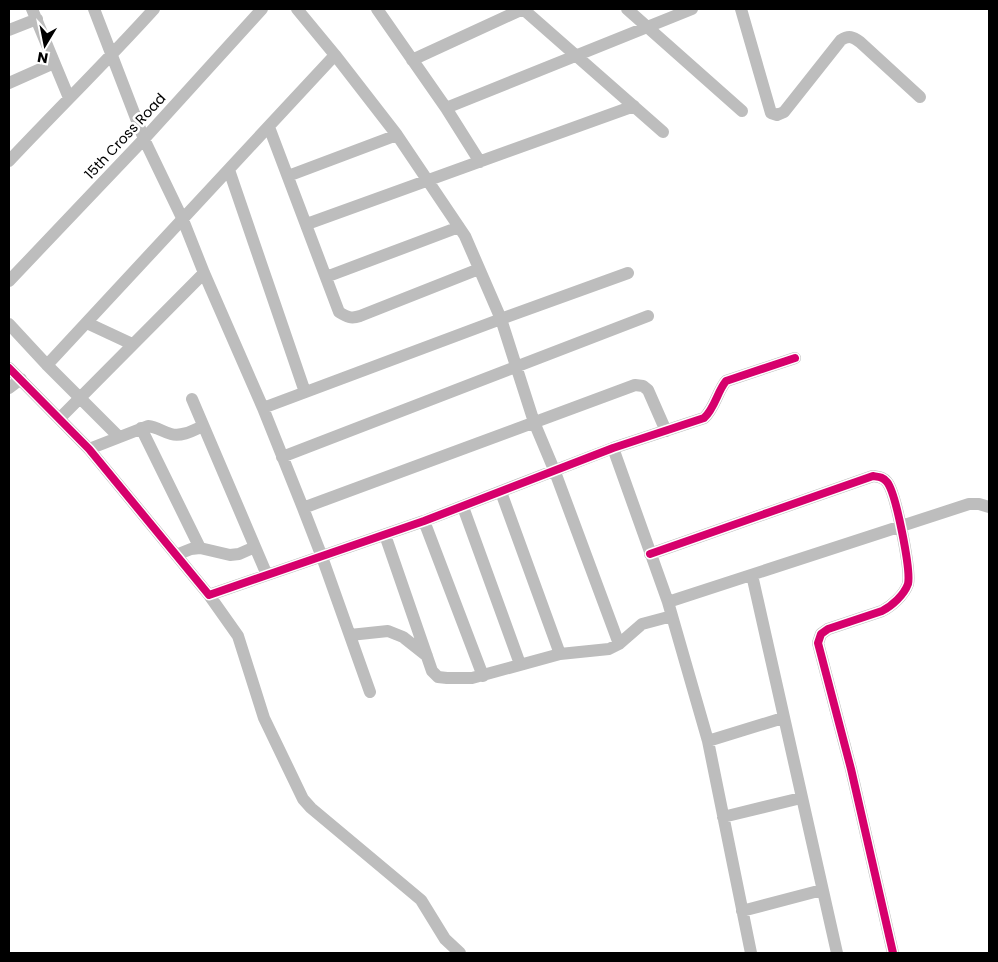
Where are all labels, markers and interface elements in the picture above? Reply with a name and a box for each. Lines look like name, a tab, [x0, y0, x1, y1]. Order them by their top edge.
north arrow	[20, 20, 70, 70]
text: N	[36, 47, 50, 69]
street label: 15th Cross Road	[80, 89, 170, 183]

